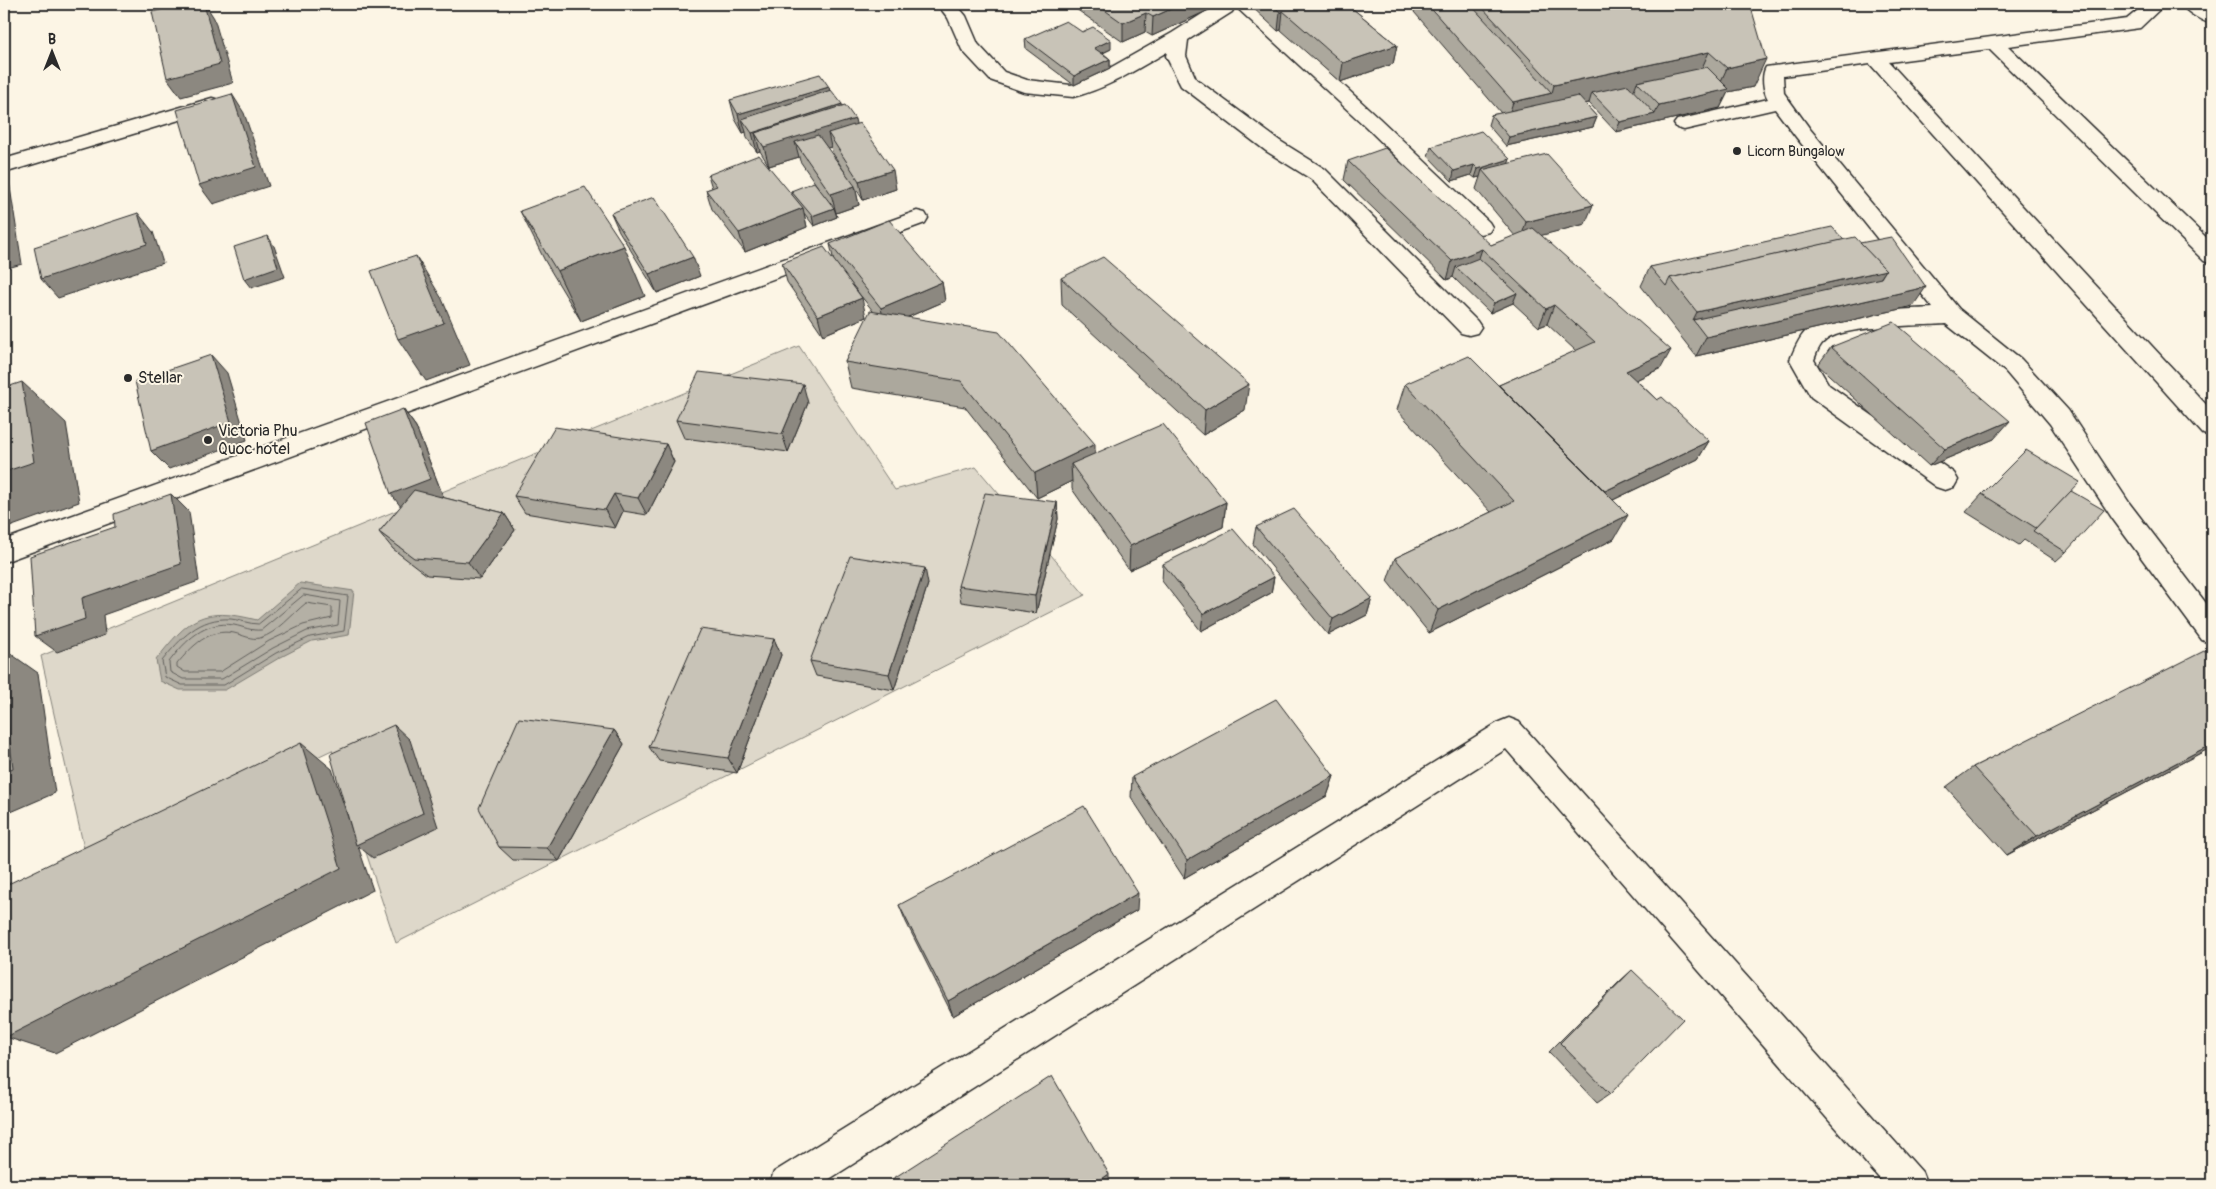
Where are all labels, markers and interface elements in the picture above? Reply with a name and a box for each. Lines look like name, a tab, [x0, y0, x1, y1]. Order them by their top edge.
north arrow	[28, 28, 78, 78]
text: B	[48, 31, 56, 48]
place label: Licorn Bungalow	[1747, 143, 1845, 160]
marker: Licorn Bungalow	[1731, 145, 1743, 157]
place label: Stellar	[138, 368, 183, 388]
marker: Stellar	[122, 372, 134, 384]
place label: Victoria Phu Quoc hotel	[218, 421, 297, 459]
marker: Victoria Phu Quoc hotel	[202, 434, 214, 446]

